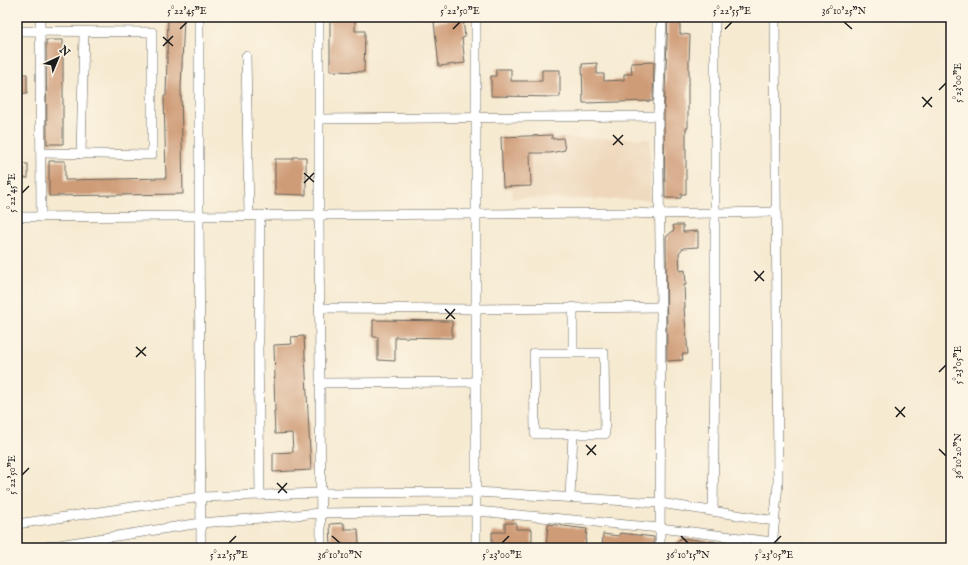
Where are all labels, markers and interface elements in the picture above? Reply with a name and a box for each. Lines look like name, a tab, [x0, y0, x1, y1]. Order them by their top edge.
text: 5°22'45"E	[167, 5, 207, 18]
text: 5°22'50"E	[440, 5, 480, 18]
text: 5°22'55"E	[713, 5, 751, 18]
text: 36°10'25"N	[822, 5, 867, 18]
north arrow	[38, 38, 78, 78]
text: N	[55, 42, 73, 60]
text: 5°23'00"E	[952, 63, 965, 103]
text: 5°22'45"E	[6, 173, 19, 213]
text: 5°23'05"E	[952, 346, 965, 384]
text: 36°10'20"N	[952, 433, 965, 479]
text: 5°22'50"E	[6, 455, 19, 495]
text: 5°22'55"E	[210, 549, 248, 562]
text: 36°10'10"N	[318, 549, 363, 562]
text: 5°23'00"E	[482, 549, 522, 562]
text: 36°10'15"N	[666, 549, 710, 562]
text: 5°23'05"E	[755, 549, 793, 562]

